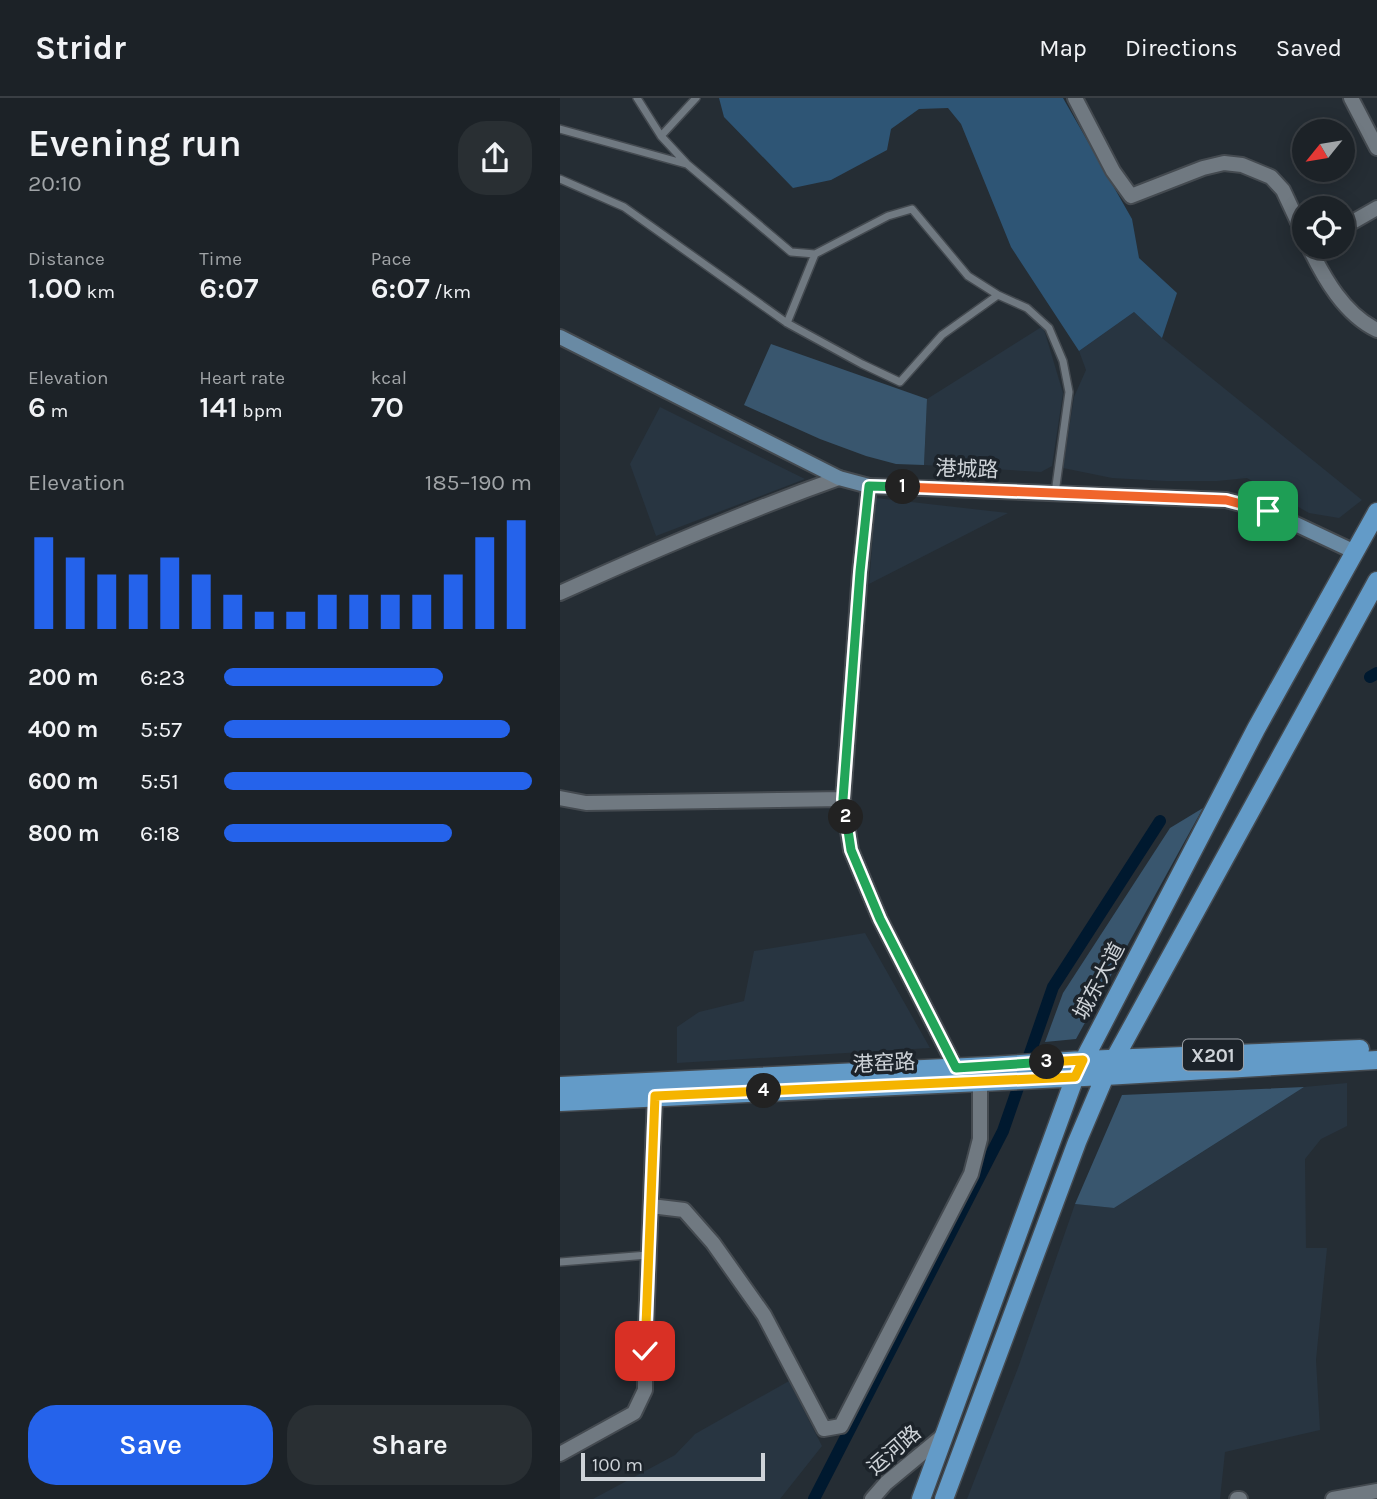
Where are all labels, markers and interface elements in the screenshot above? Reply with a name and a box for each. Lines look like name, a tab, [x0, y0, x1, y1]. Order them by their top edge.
text: Stridr	[35, 29, 126, 67]
text: Map	[1039, 34, 1087, 62]
text: Directions	[1125, 34, 1238, 62]
text: Saved	[1276, 34, 1342, 62]
north arrow	[1292, 119, 1354, 182]
map controls	[1292, 119, 1355, 259]
text: Evening run	[28, 121, 242, 166]
button: share	[458, 121, 532, 195]
text: 20:10	[28, 170, 82, 197]
button: locate	[1292, 196, 1355, 259]
text: Distance	[28, 248, 105, 270]
text: Time	[199, 248, 242, 270]
text: Pace	[371, 248, 411, 270]
text: 1.00	[28, 270, 82, 306]
text: 6:07	[199, 270, 258, 306]
text: 6:07	[371, 270, 430, 306]
text: km	[82, 281, 115, 303]
text: /km	[430, 281, 471, 303]
text: Elevation	[28, 367, 108, 389]
text: Heart rate	[199, 367, 285, 389]
text: kcal	[371, 367, 407, 389]
text: 6	[28, 389, 46, 425]
text: 141	[199, 389, 238, 425]
text: 70	[371, 389, 404, 425]
text: m	[46, 400, 68, 422]
text: bpm	[238, 400, 283, 422]
street label: 港城路	[935, 456, 999, 482]
text: Elevation	[28, 469, 125, 496]
text: 185–190 m	[425, 469, 532, 496]
pin: 1	[886, 470, 920, 504]
text: 1	[899, 475, 906, 497]
pin	[1238, 481, 1298, 541]
icon: arrive	[1249, 492, 1287, 530]
text: 200 m	[28, 664, 99, 691]
text: 6:23	[140, 664, 185, 691]
text: 400 m	[28, 716, 98, 743]
text: 5:57	[140, 716, 182, 743]
text: 600 m	[28, 768, 99, 795]
text: 5:51	[140, 768, 179, 795]
pin: 2	[828, 800, 864, 834]
text: 2	[840, 805, 851, 827]
text: 800 m	[28, 820, 100, 847]
text: 6:18	[140, 820, 180, 847]
street label: 城东大道	[1069, 938, 1129, 1024]
road number: X201	[1183, 1040, 1243, 1071]
pin: 3	[1030, 1044, 1064, 1080]
street label: 港窑路	[852, 1049, 916, 1077]
text: 3	[1041, 1050, 1052, 1072]
pin: 4	[746, 1074, 782, 1108]
text: 4	[758, 1079, 769, 1101]
pin	[615, 1321, 675, 1381]
icon: check	[626, 1332, 664, 1370]
button: Save	[28, 1405, 273, 1485]
button: Share	[287, 1405, 532, 1485]
street label: 运河路	[862, 1420, 926, 1480]
scale bar	[581, 1450, 765, 1482]
text: 100 m	[592, 1454, 643, 1476]

